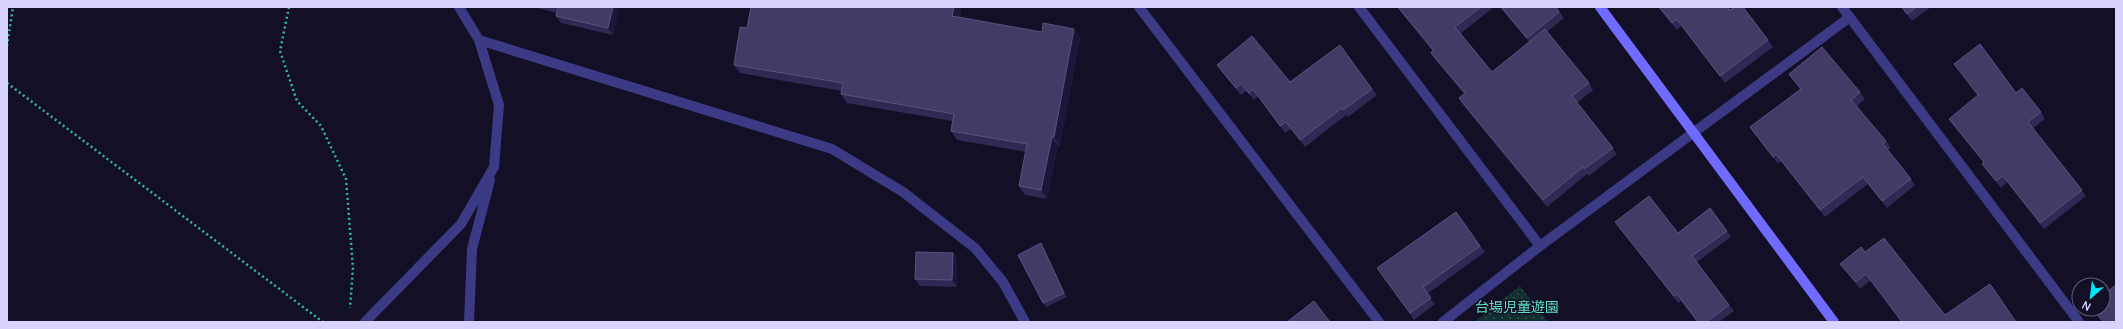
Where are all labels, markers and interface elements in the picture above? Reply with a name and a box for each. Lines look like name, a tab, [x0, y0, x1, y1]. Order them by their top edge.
north arrow	[2071, 277, 2111, 317]
park label: 台場児童遊園	[1475, 297, 1559, 316]
text: N	[2079, 298, 2093, 315]

